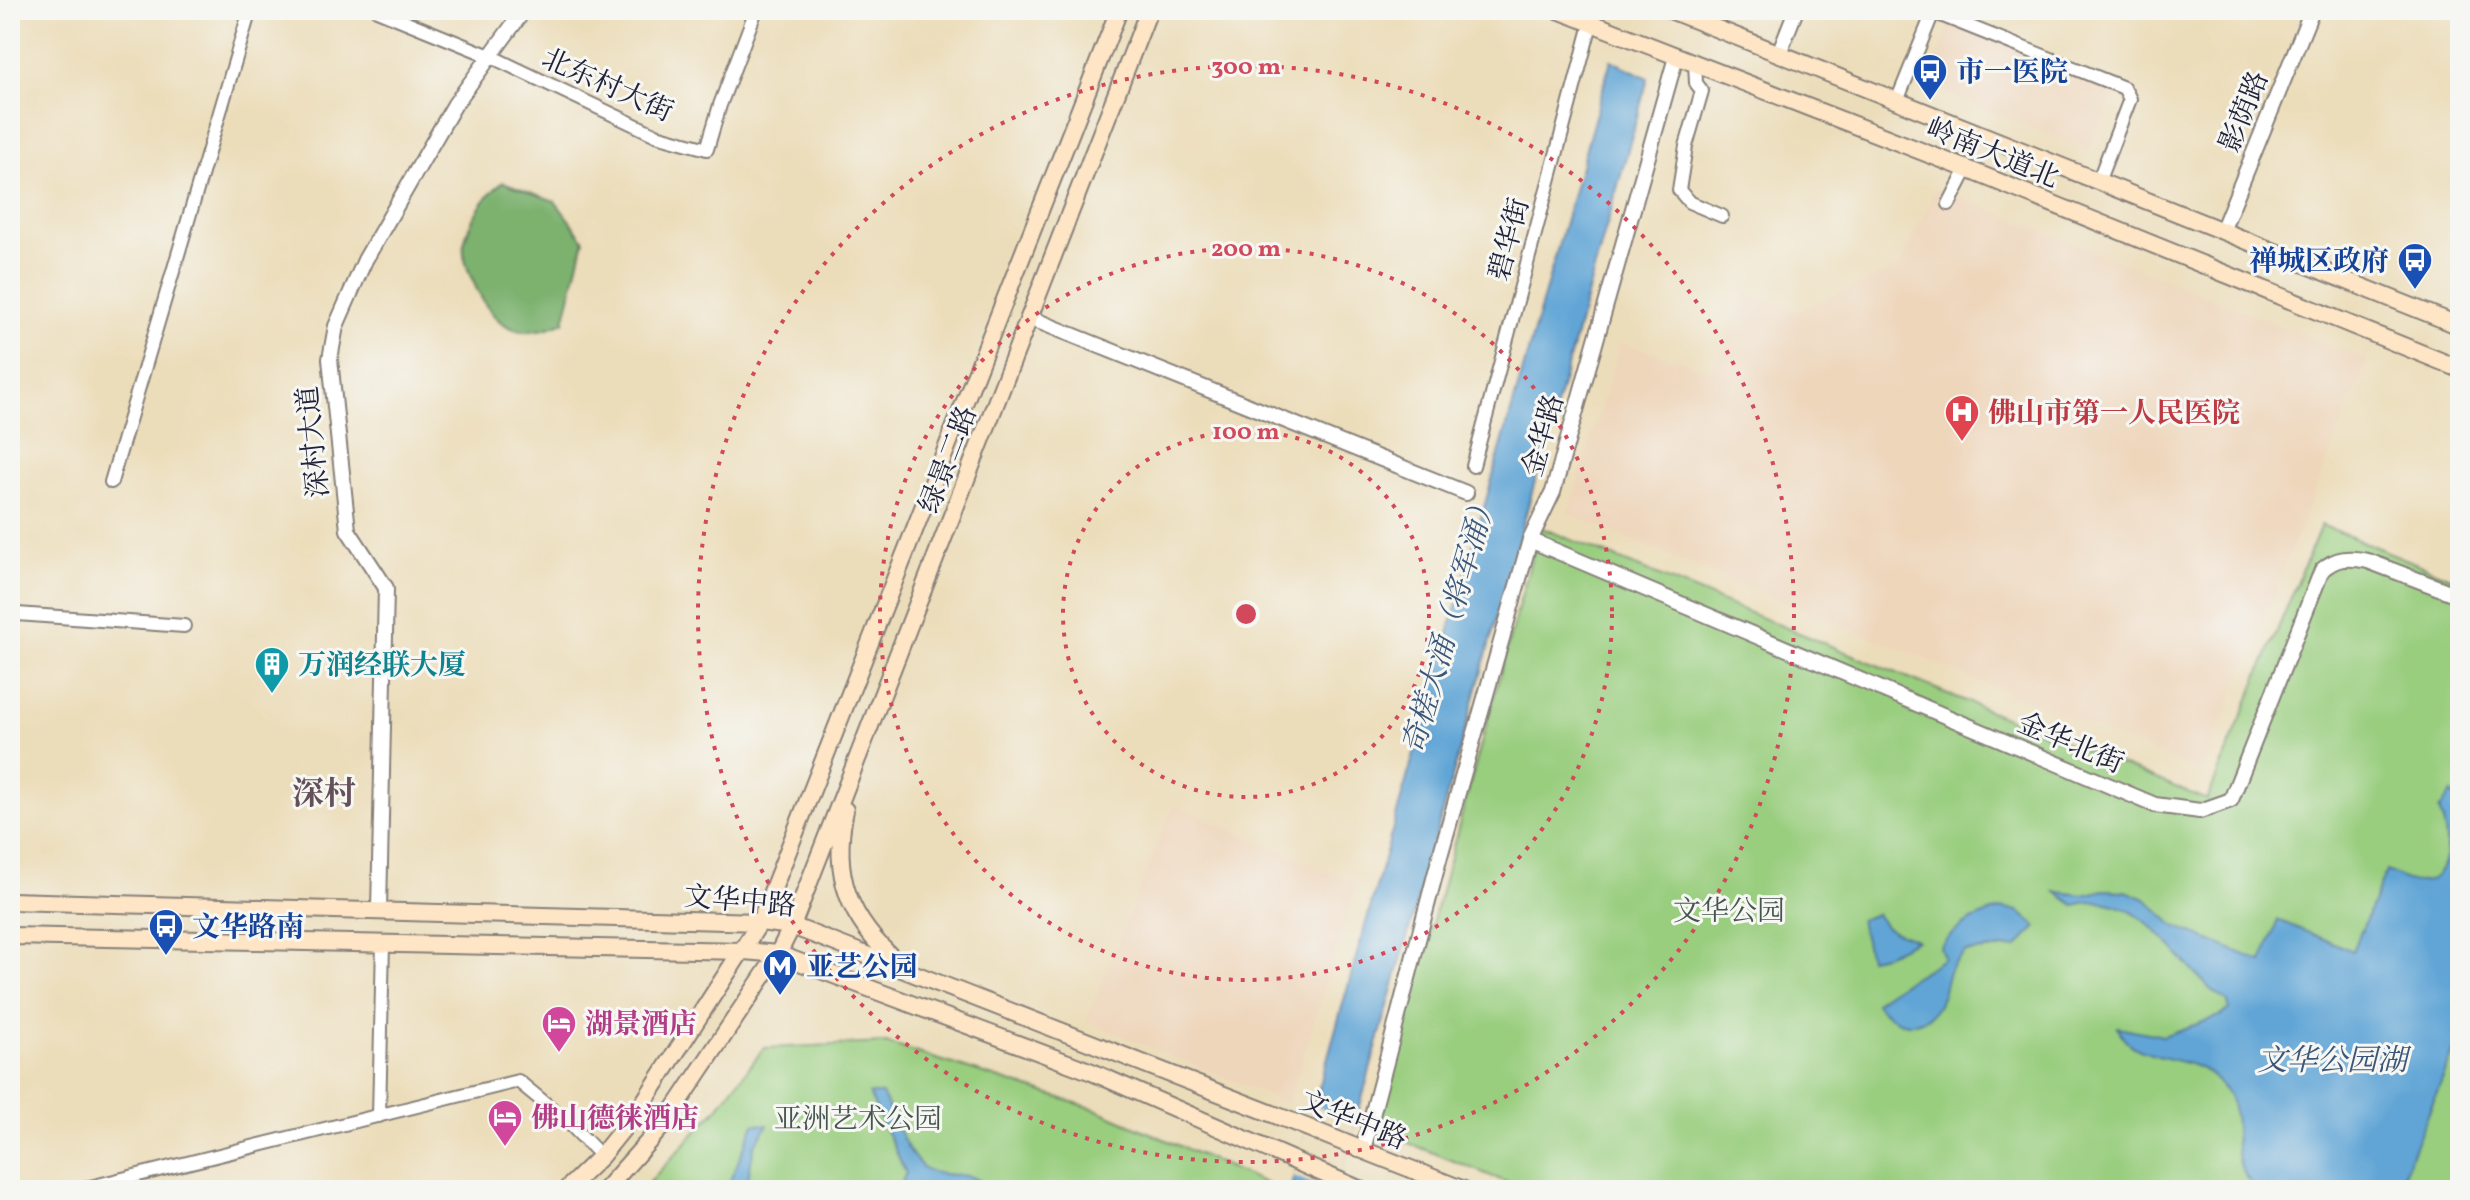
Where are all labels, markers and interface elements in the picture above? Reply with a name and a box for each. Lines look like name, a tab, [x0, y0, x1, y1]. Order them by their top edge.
street label: 北东村大街	[535, 40, 679, 133]
text: 300 m	[1211, 51, 1281, 85]
bus stop icon: 市一医院	[1911, 52, 1949, 102]
place label: 市一医院	[1956, 54, 2068, 93]
street label: 影荫路	[2212, 66, 2279, 158]
street label: 岭南大道北	[1920, 110, 2064, 199]
street label: 碧华街	[1481, 194, 1540, 285]
text: 200 m	[1211, 233, 1281, 267]
bus stop icon: 禅城区政府	[2396, 241, 2434, 291]
place label: 禅城区政府	[2249, 243, 2389, 282]
street label: 深村大道	[289, 384, 340, 499]
street label: 金华路	[1514, 390, 1575, 481]
hospital icon: 佛山市第一人民医院	[1943, 393, 1981, 443]
place label: 佛山市第一人民医院	[1988, 395, 2240, 434]
street label: 绿景二路	[911, 401, 988, 519]
text: 100 m	[1212, 416, 1280, 450]
water label: 奇槎大涌（将军涌）	[1394, 488, 1508, 759]
centre of rings	[1232, 600, 1260, 628]
building icon: 万润经联大厦	[253, 645, 291, 695]
place label: 万润经联大厦	[298, 647, 466, 686]
street label: 金华北街	[2011, 704, 2129, 784]
district label: 深村	[292, 774, 356, 818]
street label: 文华中路	[682, 878, 797, 927]
park label: 文华公园	[1673, 893, 1785, 932]
bus stop icon: 文华路南	[147, 907, 185, 957]
place label: 文华路南	[192, 909, 304, 948]
metro station icon: 亚艺公园	[761, 947, 799, 997]
place label: 亚艺公园	[806, 949, 918, 988]
hotel icon: 湖景酒店	[540, 1004, 578, 1054]
place label: 湖景酒店	[585, 1006, 697, 1045]
water label: 文华公园湖	[2257, 1041, 2412, 1083]
street label: 文华中路	[1294, 1082, 1412, 1160]
hotel icon: 佛山德徕酒店	[486, 1098, 524, 1148]
place label: 佛山德徕酒店	[531, 1100, 699, 1139]
park label: 亚洲艺术公园	[774, 1101, 942, 1140]

